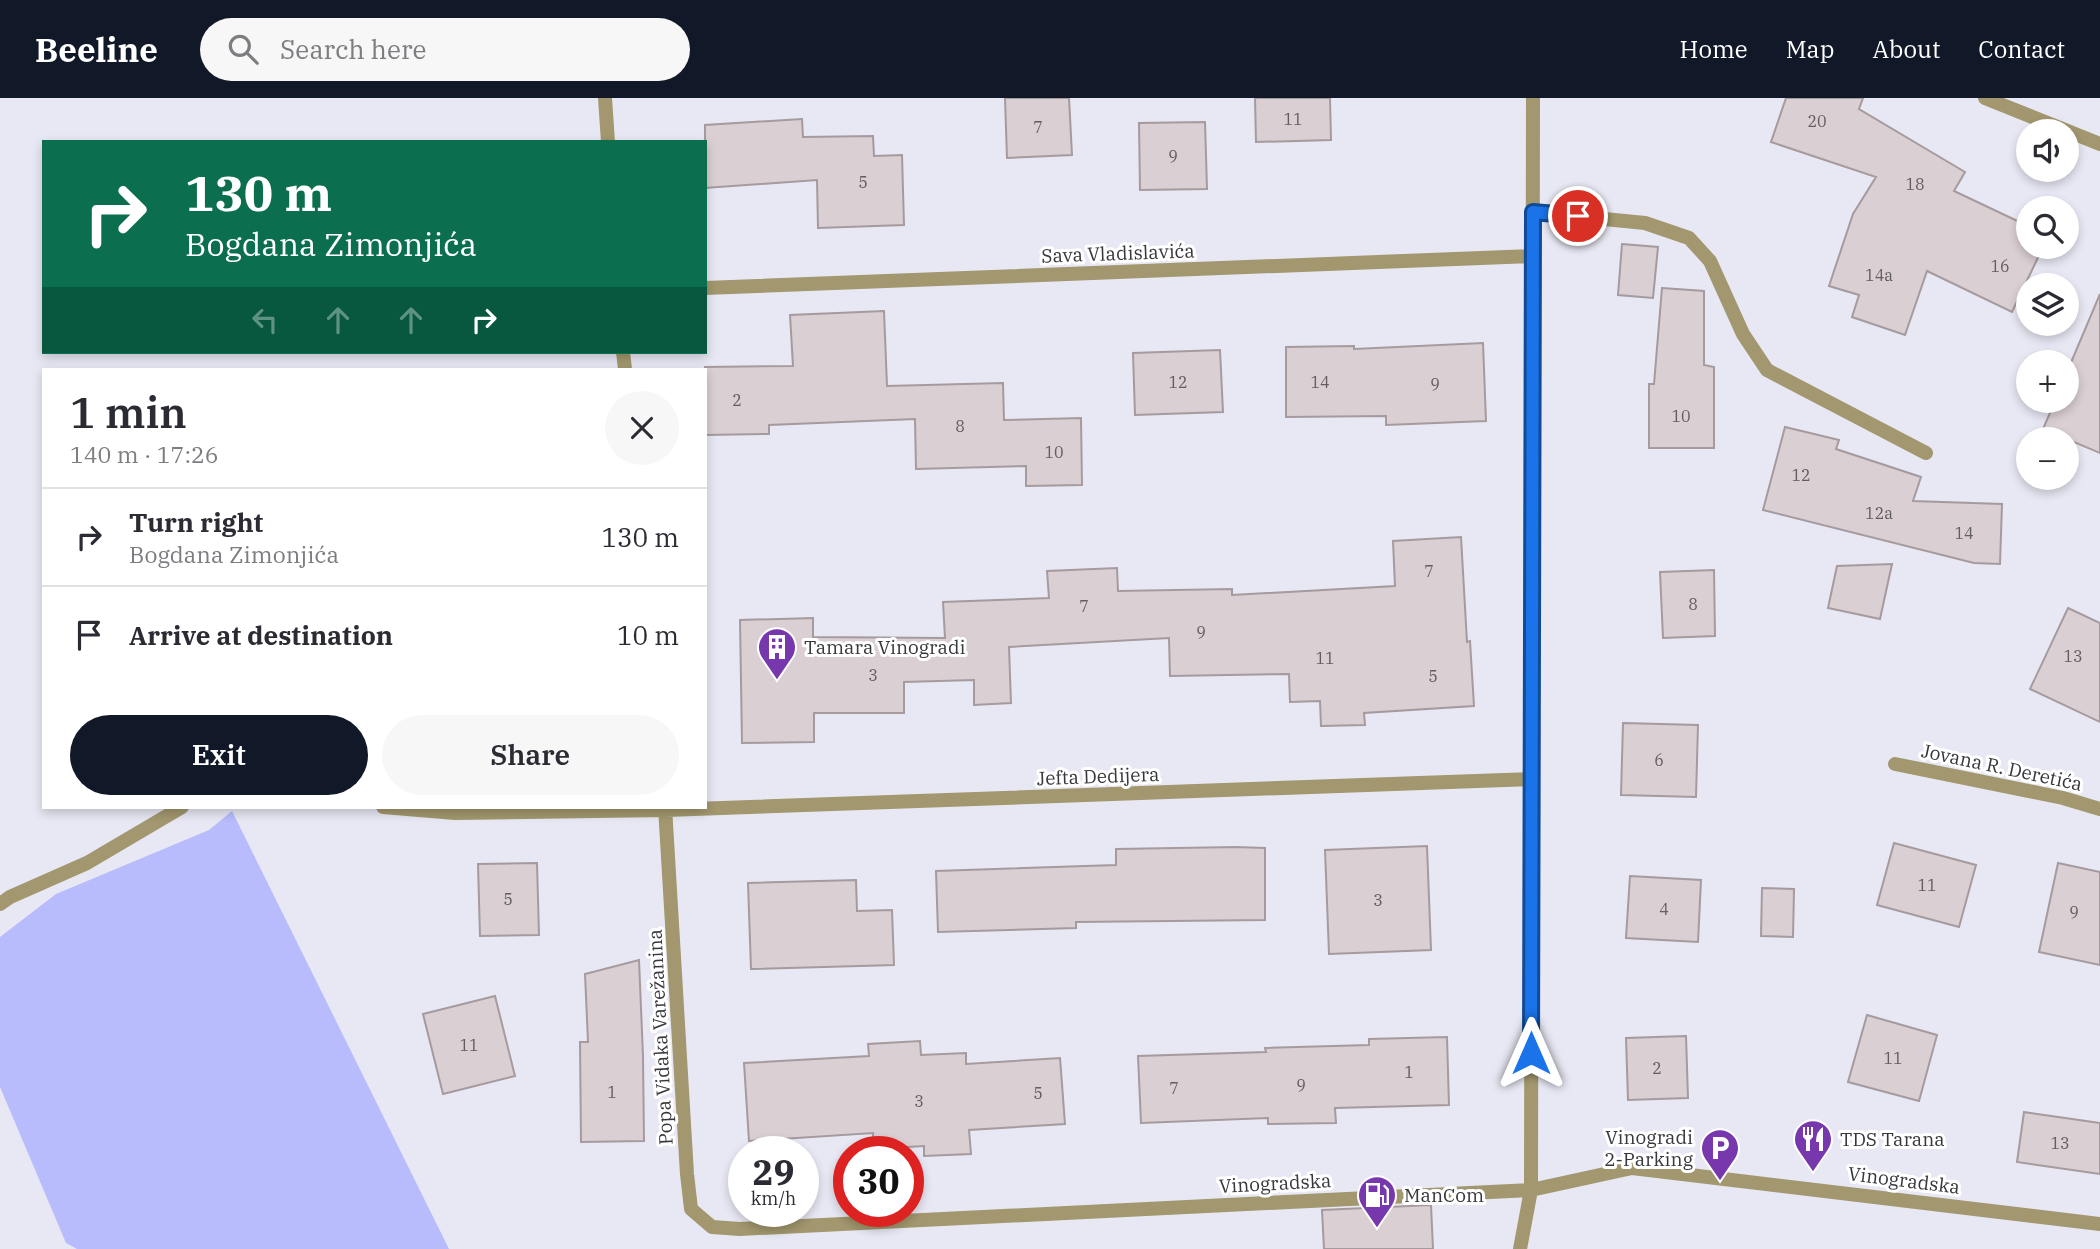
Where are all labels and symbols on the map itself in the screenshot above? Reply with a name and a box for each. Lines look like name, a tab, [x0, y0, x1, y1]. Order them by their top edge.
house number: 11	[1283, 109, 1303, 129]
house number: 20	[1807, 111, 1827, 131]
house number: 7	[1033, 117, 1043, 137]
house number: 9	[1168, 146, 1178, 166]
house number: 5	[858, 172, 868, 192]
house number: 18	[1905, 174, 1925, 194]
pin	[1548, 186, 1608, 246]
street label: Sava Vladislavića	[1041, 238, 1195, 268]
house number: 16	[1990, 256, 2010, 276]
house number: 14a	[1865, 265, 1893, 285]
house number: 12	[1168, 372, 1188, 392]
house number: 14	[1310, 372, 1330, 392]
house number: 9	[1430, 374, 1440, 394]
house number: 2	[732, 390, 742, 410]
house number: 10	[1671, 406, 1691, 426]
house number: 8	[955, 416, 965, 436]
house number: 10	[1044, 442, 1064, 462]
house number: 12	[1791, 465, 1811, 485]
house number: 12a	[1865, 503, 1893, 523]
house number: 14	[1954, 523, 1974, 543]
house number: 7	[1424, 561, 1434, 581]
house number: 8	[1688, 594, 1698, 614]
house number: 7	[1079, 596, 1089, 616]
house number: 9	[1196, 622, 1206, 642]
building icon: Tamara Vinogradi	[756, 626, 798, 681]
place label: Tamara Vinogradi	[804, 635, 965, 659]
house number: 13	[2063, 646, 2083, 666]
house number: 11	[1315, 648, 1335, 668]
house number: 3	[868, 665, 878, 685]
house number: 5	[1428, 666, 1438, 686]
street label: Jovana R. Deretića	[1919, 738, 2085, 796]
house number: 6	[1654, 750, 1664, 770]
street label: Jefta Dedijera	[1036, 762, 1160, 790]
house number: 11	[1917, 875, 1937, 895]
house number: 5	[503, 889, 513, 909]
house number: 3	[1373, 890, 1383, 910]
house number: 4	[1659, 899, 1669, 919]
house number: 9	[2069, 902, 2079, 922]
street label: Popa Vidaka Varežanina	[642, 929, 678, 1145]
position arrow	[1494, 1016, 1568, 1090]
house number: 11	[459, 1035, 479, 1055]
house number: 11	[1883, 1048, 1903, 1068]
house number: 2	[1652, 1058, 1662, 1078]
house number: 1	[1404, 1062, 1414, 1082]
house number: 9	[1296, 1075, 1306, 1095]
house number: 7	[1169, 1078, 1179, 1098]
house number: 1	[607, 1082, 617, 1102]
house number: 5	[1033, 1083, 1043, 1103]
house number: 3	[914, 1091, 924, 1111]
restaurant icon: TDS Tarana	[1792, 1118, 1834, 1173]
place label: Vinogradi 2-Parking	[1604, 1125, 1694, 1171]
parking icon: Vinogradi 2-Parking	[1699, 1127, 1741, 1182]
place label: TDS Tarana	[1840, 1127, 1945, 1151]
house number: 13	[2050, 1133, 2070, 1153]
speed limit sign: 30	[833, 1136, 924, 1227]
street label: Vinogradska	[1847, 1161, 1961, 1199]
street label: Vinogradska	[1218, 1168, 1332, 1198]
fuel station icon: ManCom	[1356, 1174, 1398, 1229]
place label: ManCom	[1404, 1183, 1484, 1207]

